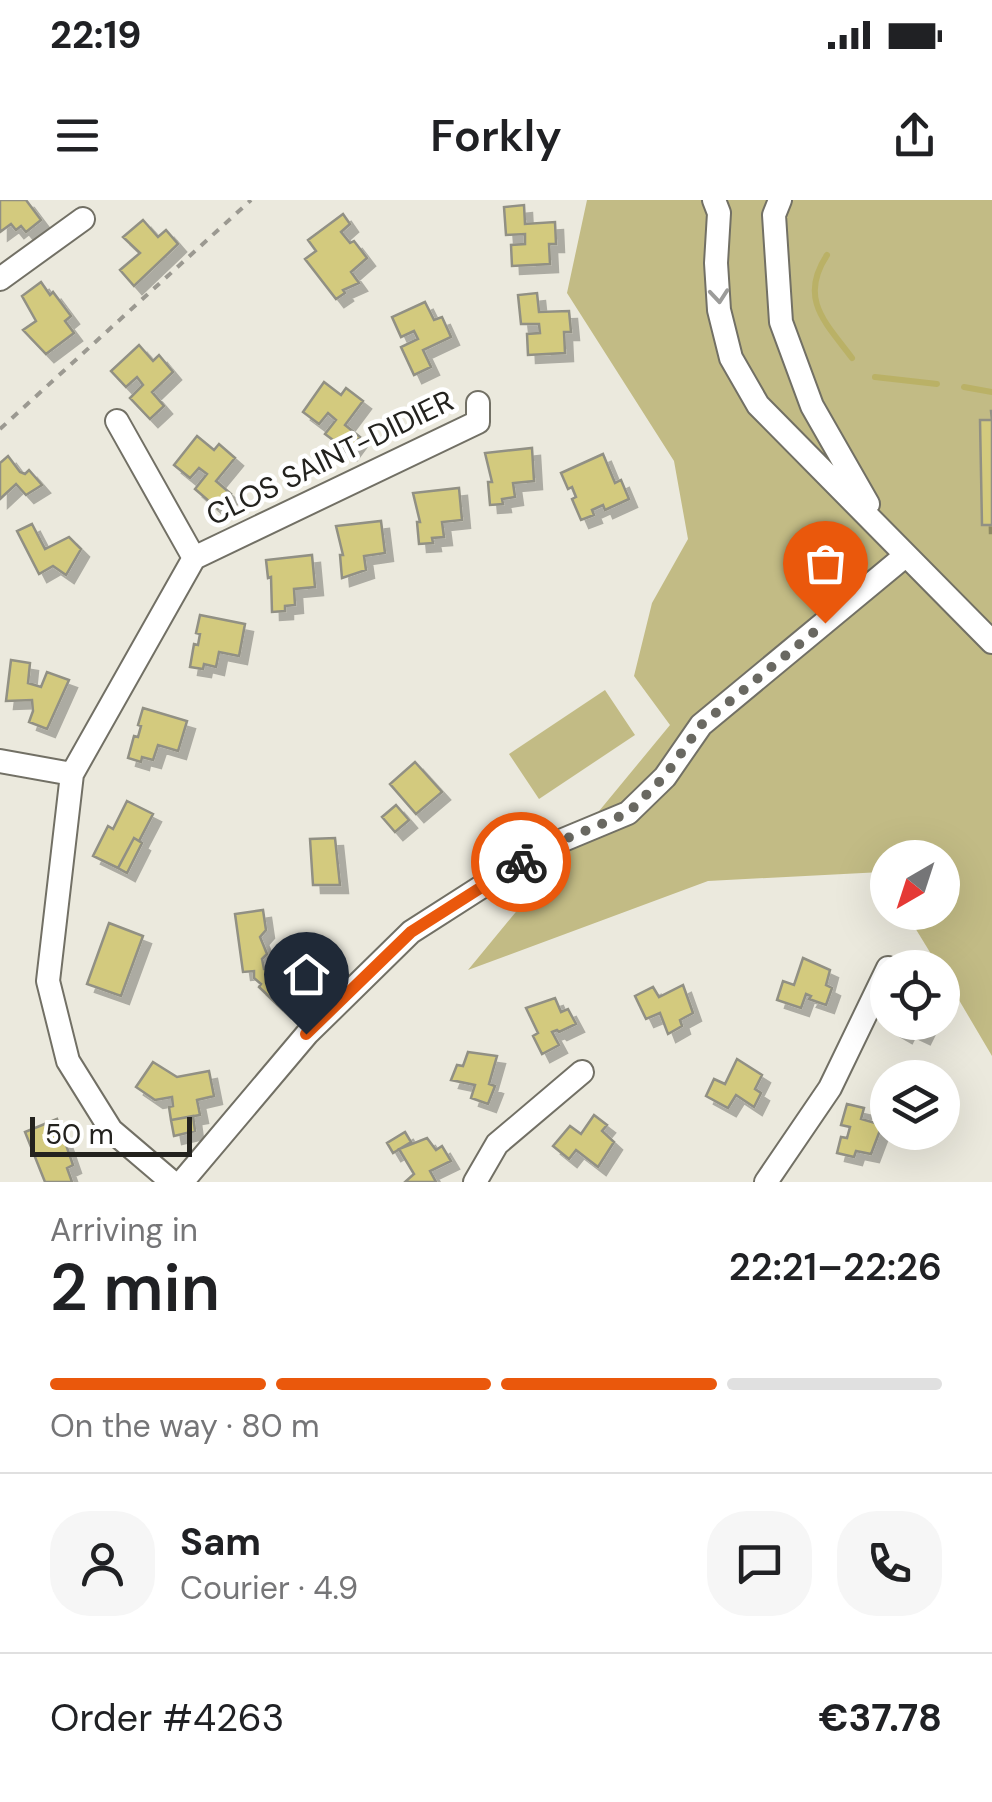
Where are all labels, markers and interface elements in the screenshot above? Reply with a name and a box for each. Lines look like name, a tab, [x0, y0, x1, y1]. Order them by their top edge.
text: 22:19	[50, 10, 141, 60]
text: Forkly	[430, 106, 562, 165]
icon: menu	[50, 108, 105, 163]
icon: share	[887, 108, 942, 163]
one-way arrow	[707, 289, 729, 305]
street label: CLOS SAINT-DIDIER	[200, 381, 460, 534]
pin	[783, 521, 868, 624]
icon: bag	[798, 536, 853, 591]
courier	[471, 812, 571, 912]
icon: bike	[494, 835, 549, 890]
north arrow	[870, 840, 960, 930]
map controls	[870, 840, 960, 1150]
pin	[264, 932, 349, 1035]
icon: home	[279, 947, 334, 1002]
button: locate	[870, 950, 960, 1040]
button: layers	[870, 1060, 960, 1150]
scale bar	[30, 1112, 192, 1156]
text: 50 m	[45, 1116, 114, 1153]
text: Arriving in	[50, 1209, 198, 1251]
text: 22:21–22:26	[729, 1242, 942, 1292]
text: 2 min	[50, 1246, 220, 1330]
text: On the way · 80 m	[50, 1405, 320, 1447]
button: person	[50, 1511, 155, 1616]
button: chat	[707, 1511, 812, 1616]
button: phone	[837, 1511, 942, 1616]
text: Sam	[180, 1517, 261, 1567]
text: Courier · 4.9	[180, 1567, 358, 1609]
text: Order #4263	[50, 1693, 284, 1743]
text: €37.78	[819, 1693, 942, 1743]

